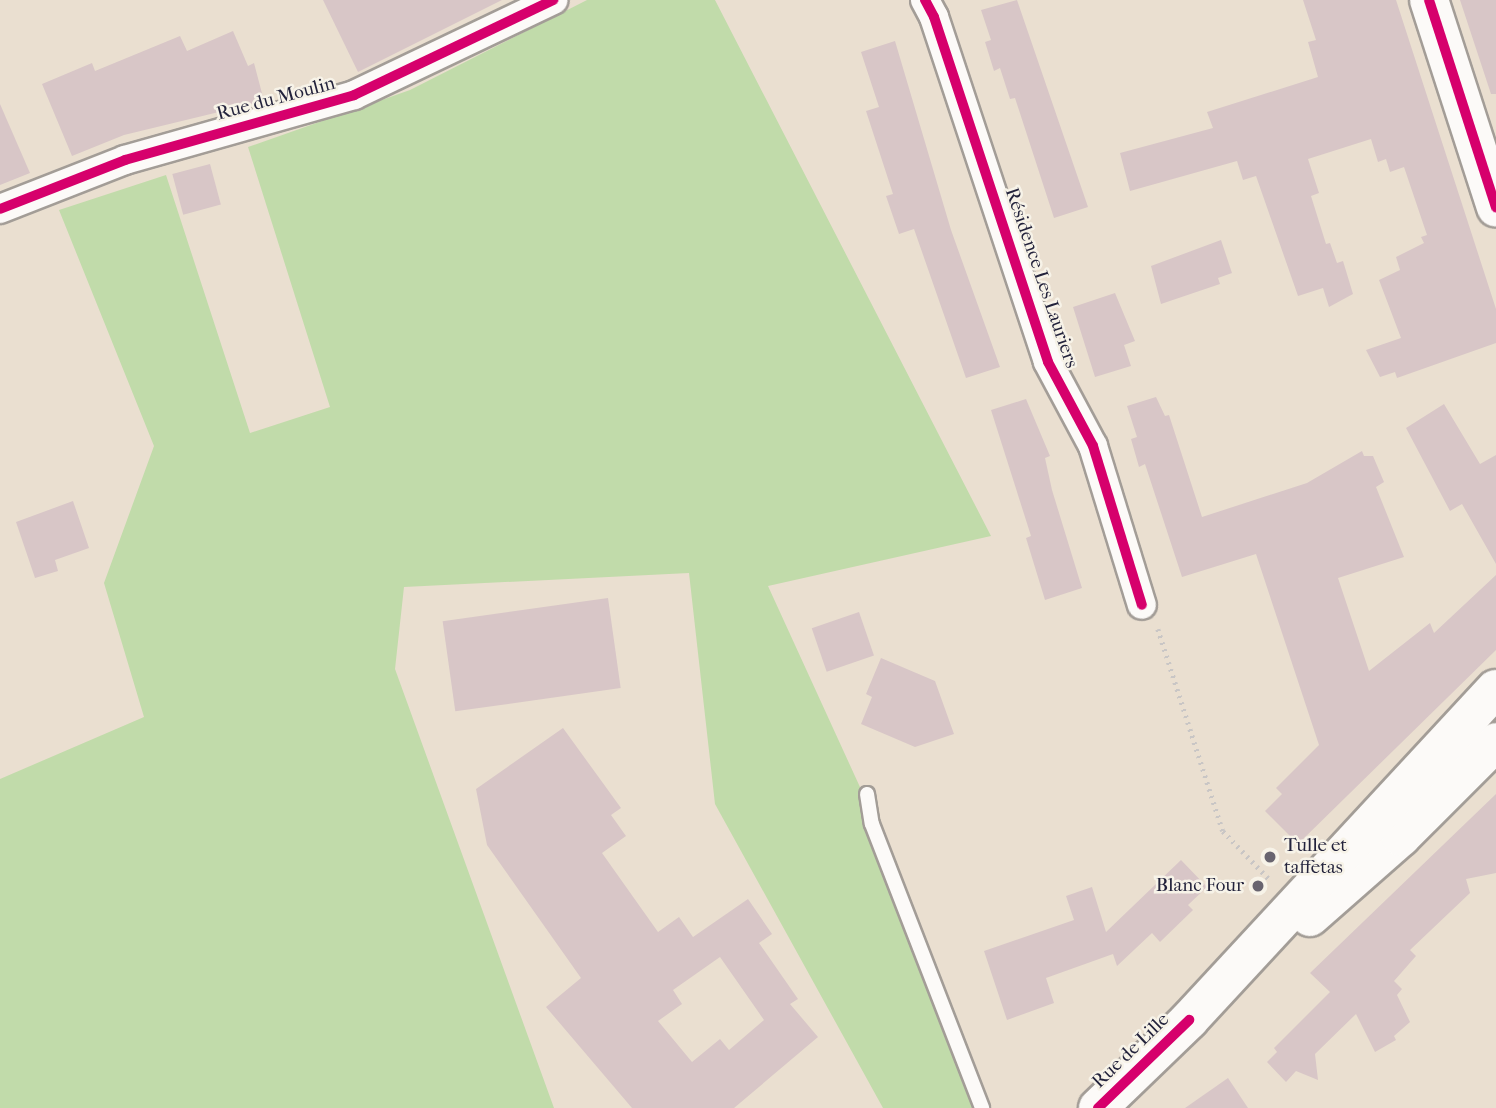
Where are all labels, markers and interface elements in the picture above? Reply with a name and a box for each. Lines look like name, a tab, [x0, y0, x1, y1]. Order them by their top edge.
street label: Rue du Moulin	[214, 72, 338, 126]
street label: Résidence Les Lauriers	[999, 185, 1083, 371]
place label: Tulle et taffetas	[1284, 835, 1347, 879]
marker: Tulle et taffetas	[1262, 849, 1278, 865]
place label: Blanc Four	[1156, 875, 1244, 897]
marker: Blanc Four	[1250, 878, 1266, 894]
street label: Rue de Lille	[1088, 1009, 1174, 1093]

